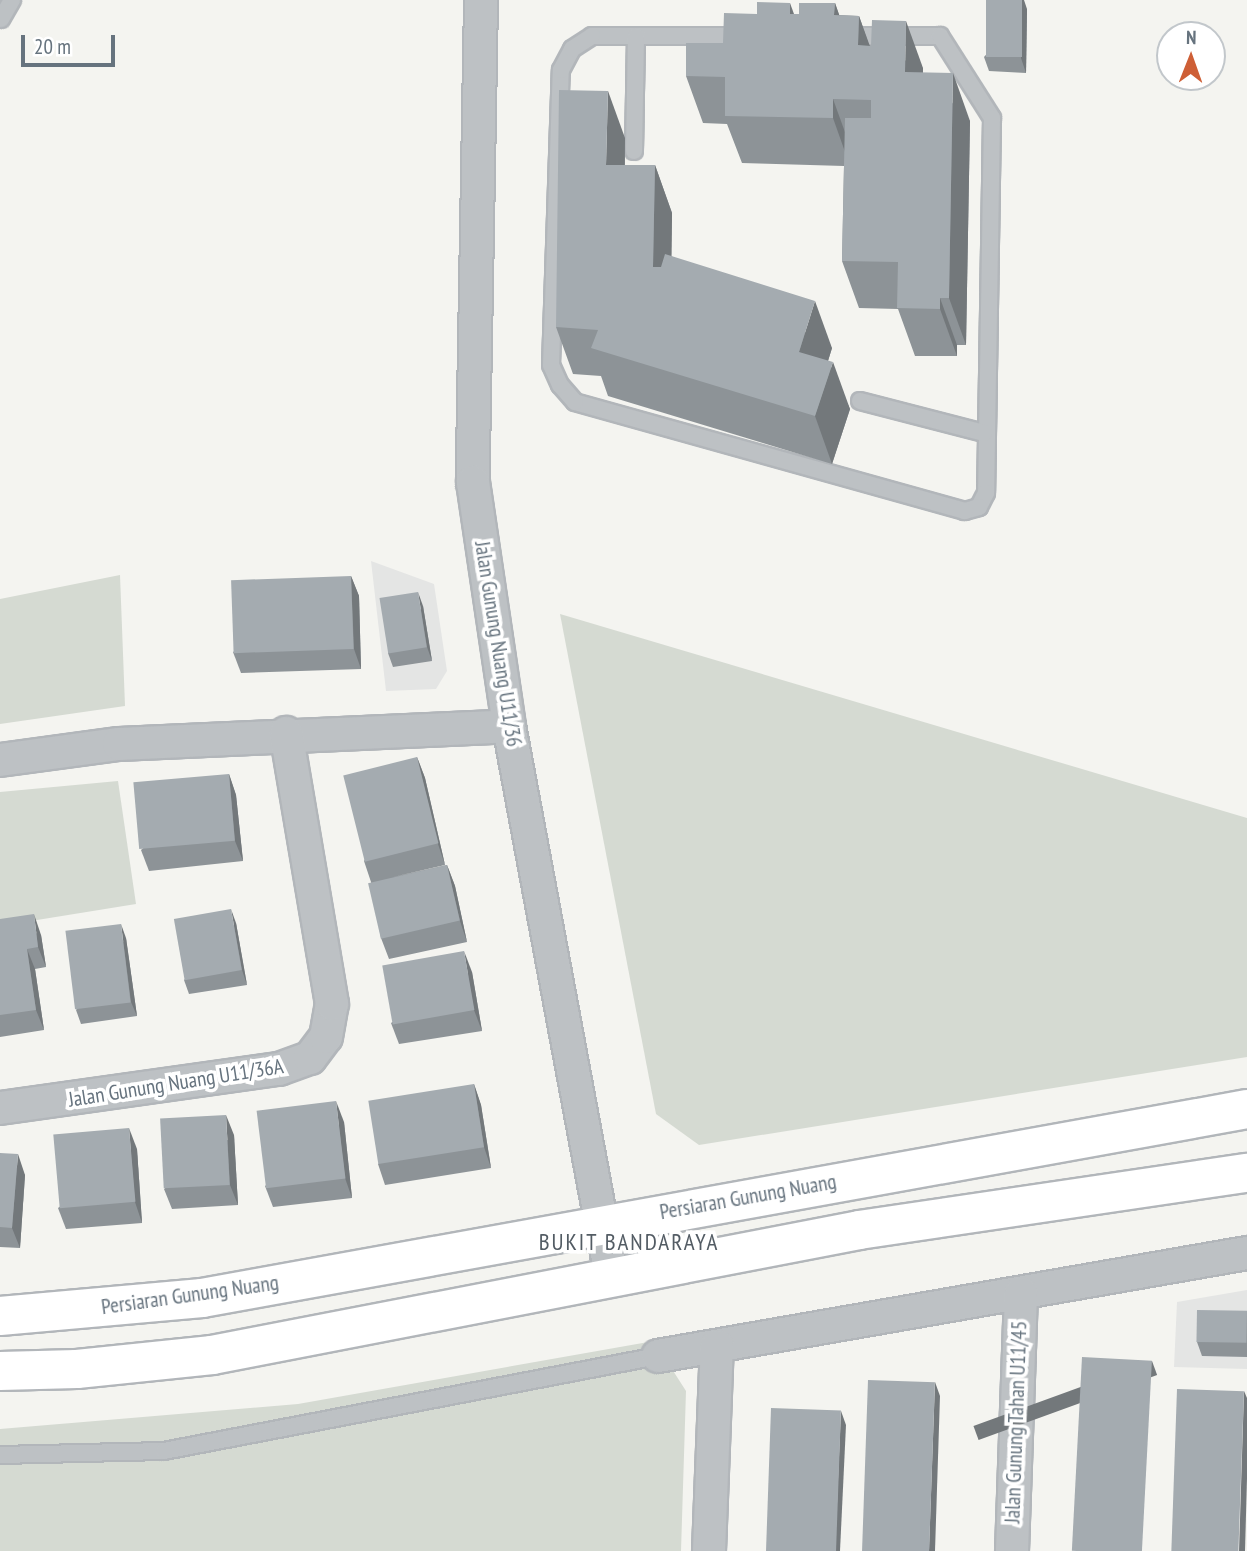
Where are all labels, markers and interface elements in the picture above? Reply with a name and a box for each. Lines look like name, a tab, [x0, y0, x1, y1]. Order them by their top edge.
scale bar	[24, 21, 119, 65]
north arrow	[1156, 21, 1226, 91]
text: N	[1186, 25, 1197, 49]
text: 20 m	[34, 33, 71, 60]
street label: Jalan Gunung Nuang U11/36	[469, 540, 527, 748]
street label: Jalan Gunung Nuang U11/36A	[67, 1054, 285, 1112]
street label: Persiaran Gunung Nuang	[658, 1169, 838, 1225]
district label: BUKIT BANDARAYA	[540, 1228, 718, 1256]
street label: Persiaran Gunung Nuang	[100, 1270, 280, 1320]
street label: Jalan Gunung Tahan U11/45	[1000, 1320, 1032, 1524]

